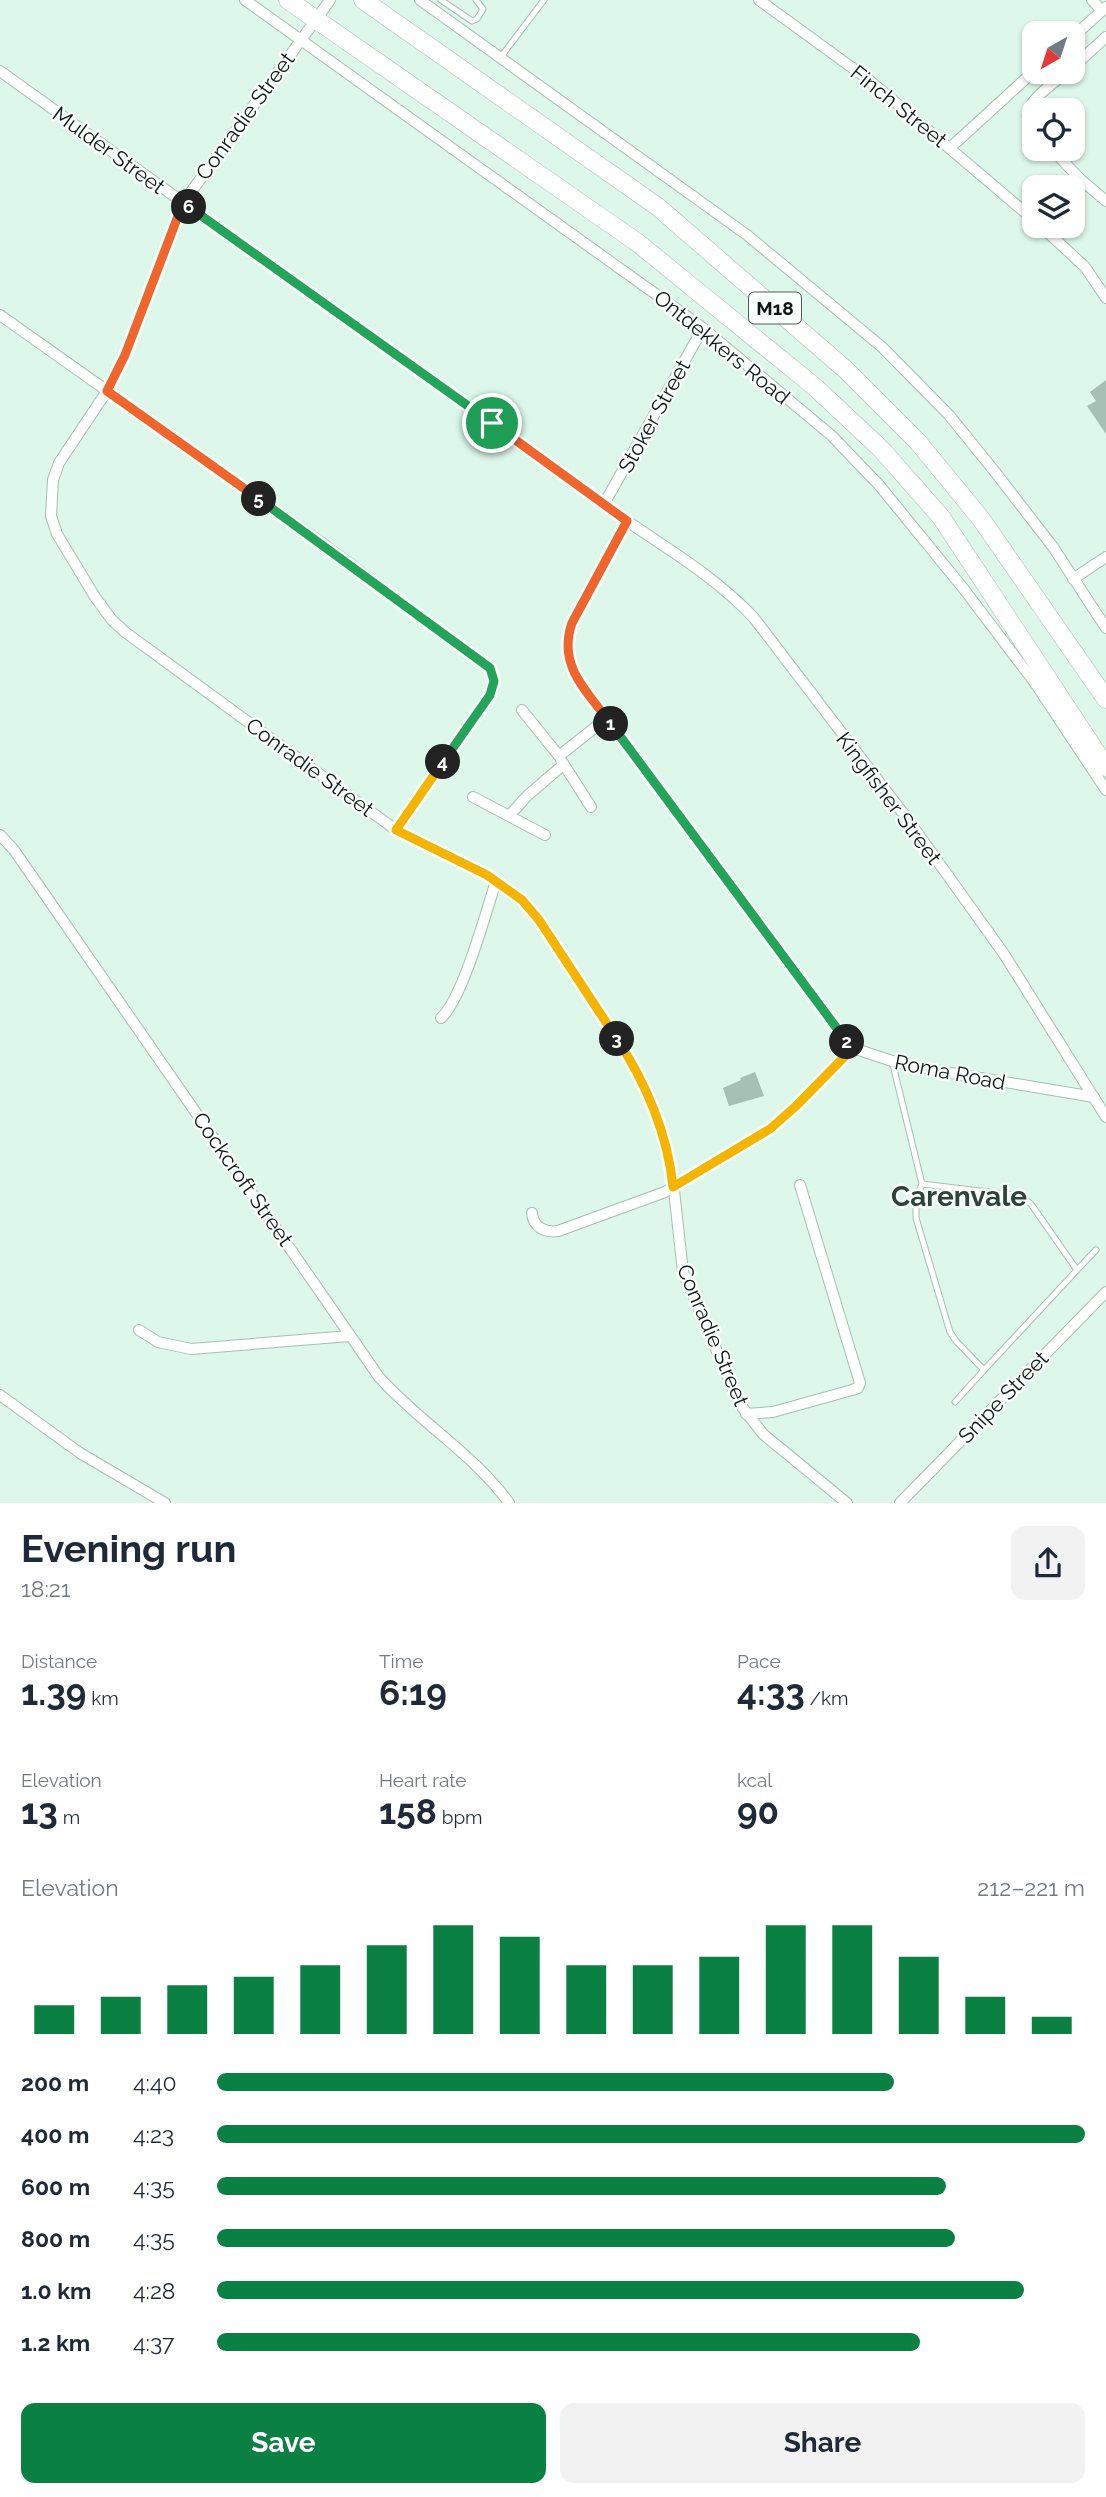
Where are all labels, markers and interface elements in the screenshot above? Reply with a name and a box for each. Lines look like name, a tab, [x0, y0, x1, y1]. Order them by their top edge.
north arrow	[1022, 21, 1085, 84]
map controls	[1022, 21, 1085, 238]
street label: Conradie Street	[190, 47, 300, 185]
street label: Finch Street	[846, 60, 952, 152]
button: locate	[1022, 98, 1085, 161]
street label: Mulder Street	[48, 101, 170, 199]
button: layers	[1022, 175, 1085, 238]
pin: 6	[172, 190, 206, 224]
text: 6	[183, 195, 194, 217]
street label: Ontdekkers Road	[649, 285, 795, 409]
road number: M18	[749, 292, 801, 324]
street label: Stoker Street	[613, 355, 695, 477]
pin	[462, 393, 522, 453]
icon: arrive	[473, 404, 511, 442]
pin: 5	[242, 482, 276, 516]
text: 5	[253, 487, 264, 509]
pin: 1	[594, 706, 628, 742]
street label: Conradie Street	[241, 712, 379, 822]
text: 1	[606, 712, 615, 734]
street label: Kingfisher Street	[831, 727, 947, 869]
pin: 4	[426, 744, 460, 780]
text: 4	[437, 750, 448, 772]
pin: 3	[600, 1021, 634, 1056]
pin: 2	[830, 1024, 864, 1060]
text: 3	[611, 1027, 622, 1049]
text: 2	[841, 1030, 852, 1052]
street label: Roma Road	[892, 1049, 1008, 1095]
street label: Cockcroft Street	[188, 1107, 298, 1251]
district label: Carenvale	[891, 1180, 1027, 1213]
street label: Conradie Street	[672, 1260, 754, 1410]
street label: Snipe Street	[953, 1346, 1053, 1448]
text: Evening run	[21, 1526, 236, 1571]
button: share	[1011, 1526, 1085, 1600]
text: 18:21	[21, 1575, 71, 1602]
text: Distance	[21, 1650, 97, 1672]
text: Time	[379, 1650, 423, 1672]
text: Pace	[737, 1650, 781, 1672]
text: 1.39	[21, 1672, 86, 1713]
text: 6:19	[379, 1672, 447, 1713]
text: 4:33	[737, 1672, 805, 1713]
text: km	[86, 1687, 119, 1709]
text: /km	[805, 1687, 849, 1709]
text: Elevation	[21, 1769, 102, 1791]
text: Heart rate	[379, 1769, 467, 1791]
text: kcal	[737, 1769, 773, 1791]
text: 13	[21, 1791, 58, 1832]
text: 158	[379, 1791, 437, 1832]
text: 90	[737, 1791, 779, 1832]
text: m	[58, 1806, 80, 1828]
text: bpm	[437, 1806, 483, 1828]
text: Elevation	[21, 1874, 119, 1901]
text: 212–221 m	[977, 1874, 1085, 1901]
text: 200 m	[21, 2069, 89, 2096]
text: 4:40	[133, 2069, 177, 2096]
text: 400 m	[21, 2121, 89, 2148]
text: 4:23	[133, 2121, 174, 2148]
text: 600 m	[21, 2173, 90, 2200]
text: 4:35	[133, 2173, 175, 2200]
text: 800 m	[21, 2225, 90, 2252]
text: 4:35	[133, 2225, 175, 2252]
text: 1.0 km	[21, 2277, 91, 2304]
text: 4:28	[133, 2277, 176, 2304]
text: 1.2 km	[21, 2329, 90, 2356]
text: 4:37	[133, 2329, 174, 2356]
button: Save	[21, 2403, 546, 2483]
button: Share	[560, 2403, 1085, 2483]

